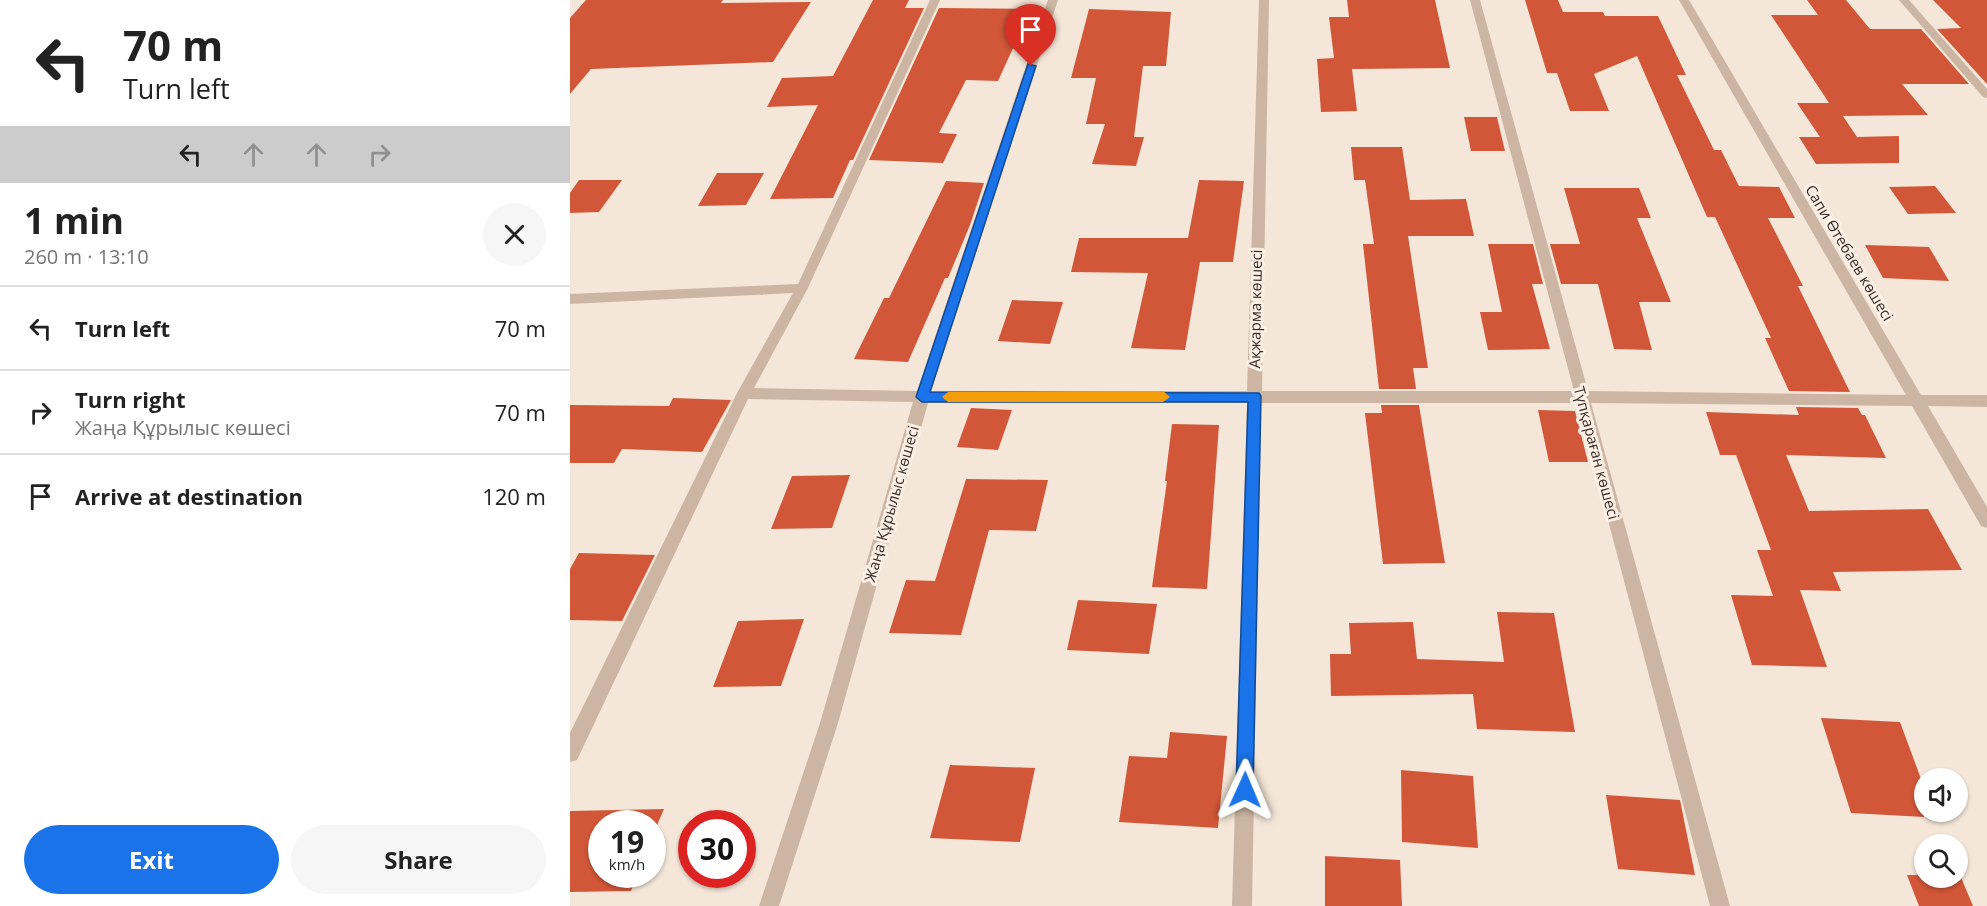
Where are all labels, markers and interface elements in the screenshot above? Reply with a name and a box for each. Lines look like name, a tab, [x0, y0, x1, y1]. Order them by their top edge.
pin	[1005, 4, 1056, 66]
icon: arrive	[1014, 13, 1047, 46]
text: 70 m	[123, 16, 223, 73]
icon: left	[24, 24, 102, 102]
text: Turn left	[123, 70, 230, 107]
icon: left	[174, 138, 207, 171]
icon: ahead	[237, 138, 270, 171]
icon: ahead	[300, 138, 333, 171]
icon: right	[363, 138, 396, 171]
street label: Сапи Өтебаев көшесі	[1801, 181, 1898, 324]
text: 1 min	[24, 196, 124, 245]
button: close	[483, 203, 546, 266]
text: 260 m · 13:10	[24, 243, 149, 270]
street label: Ақжарма көшесі	[1244, 249, 1266, 369]
icon: left	[24, 312, 57, 345]
text: Turn left	[75, 313, 170, 343]
text: 70 m	[495, 313, 546, 343]
text: Turn right	[75, 384, 186, 414]
street label: Түпқараған көшесі	[1570, 384, 1624, 521]
icon: right	[24, 396, 57, 429]
text: 70 m	[495, 397, 546, 427]
text: Жаңа Құрылыс көшесі	[75, 414, 291, 441]
street label: Жаңа Құрылыс көшесі	[859, 423, 923, 584]
icon: arrive	[24, 480, 57, 513]
text: Arrive at destination	[75, 481, 303, 511]
text: 120 m	[482, 481, 546, 511]
position arrow	[1213, 758, 1277, 822]
map controls	[1914, 768, 1968, 888]
button: sound	[1914, 768, 1968, 822]
speed limit sign: 30	[678, 810, 756, 888]
text: 19	[610, 821, 644, 862]
button: Exit	[24, 825, 279, 894]
button: Share	[291, 825, 546, 894]
button: search	[1914, 834, 1968, 888]
text: km/h	[609, 854, 645, 874]

